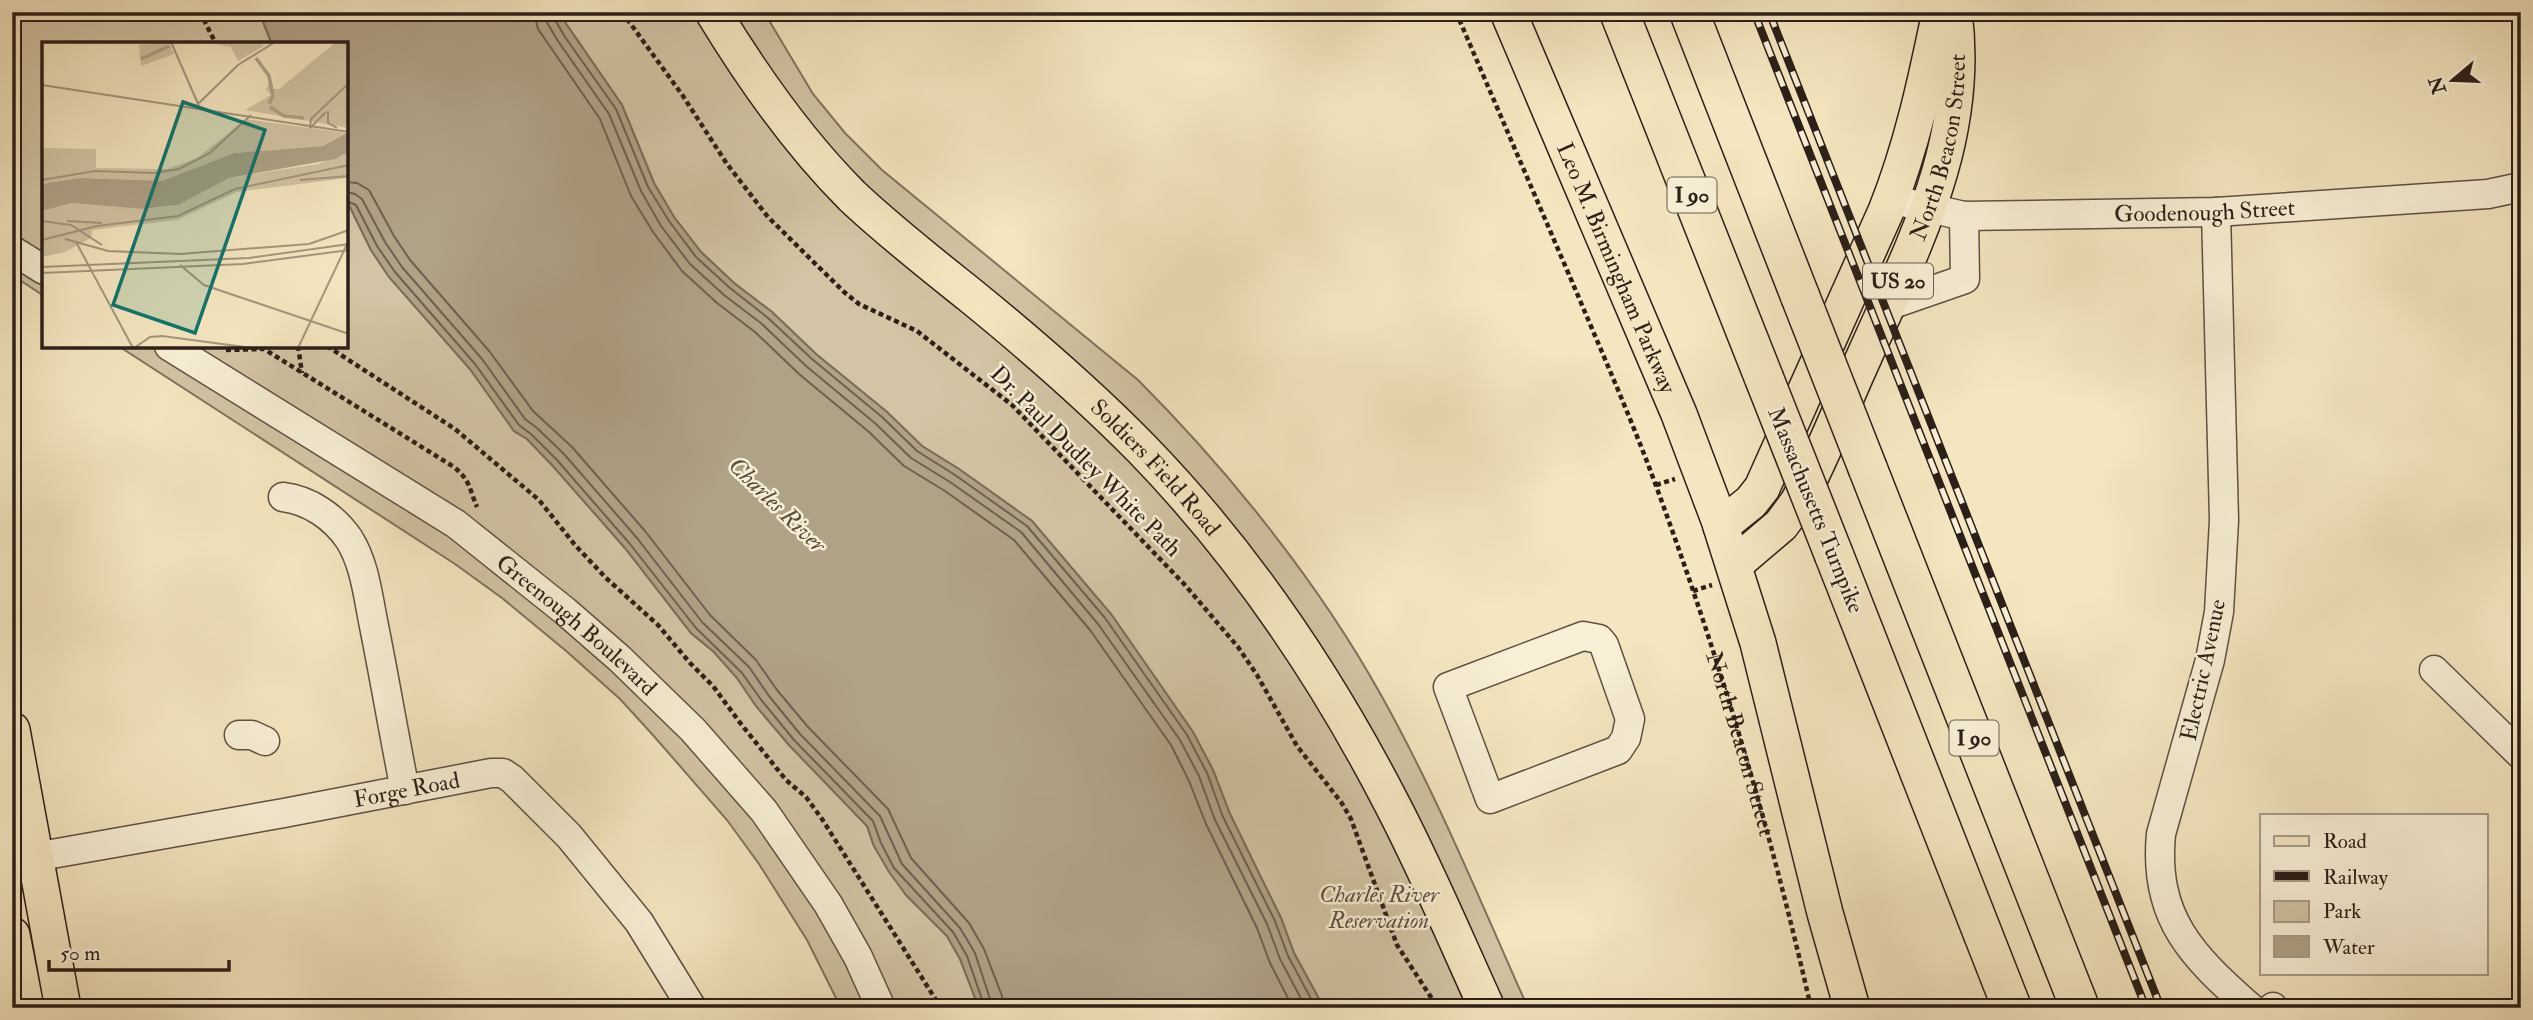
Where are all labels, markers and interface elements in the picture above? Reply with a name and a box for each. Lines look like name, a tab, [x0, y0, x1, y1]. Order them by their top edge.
inset map	[42, 42, 348, 348]
north arrow	[2418, 46, 2488, 116]
street label: North Beacon Street	[1903, 54, 1972, 244]
text: N	[2423, 72, 2452, 98]
street label: Leo M. Birmingham Parkway	[1551, 138, 1683, 399]
road number: I 90	[1668, 178, 1716, 212]
street label: Goodenough Street	[2114, 192, 2296, 228]
road number: US 20	[1863, 264, 1933, 298]
street label: Dr. Paul Dudley White Path	[984, 359, 1188, 563]
street label: Soldiers Field Road	[1085, 392, 1227, 542]
street label: Massachusetts Turnpike	[1760, 403, 1871, 618]
water label: Charles River	[721, 451, 833, 560]
street label: Greenough Boulevard	[491, 548, 663, 702]
street label: Electric Avenue	[2174, 596, 2232, 743]
street label: North Beacon Street	[1700, 648, 1782, 839]
road number: I 90	[1950, 720, 1998, 756]
street label: Forge Road	[351, 765, 462, 814]
legend	[2260, 814, 2488, 974]
text: Road	[2323, 828, 2368, 855]
text: Railway	[2323, 864, 2389, 891]
park label: Charles River Reservation	[1319, 880, 1440, 935]
text: Park	[2323, 898, 2361, 925]
scale bar	[49, 929, 229, 973]
text: Water	[2322, 934, 2375, 961]
text: 50 m	[60, 940, 101, 967]

